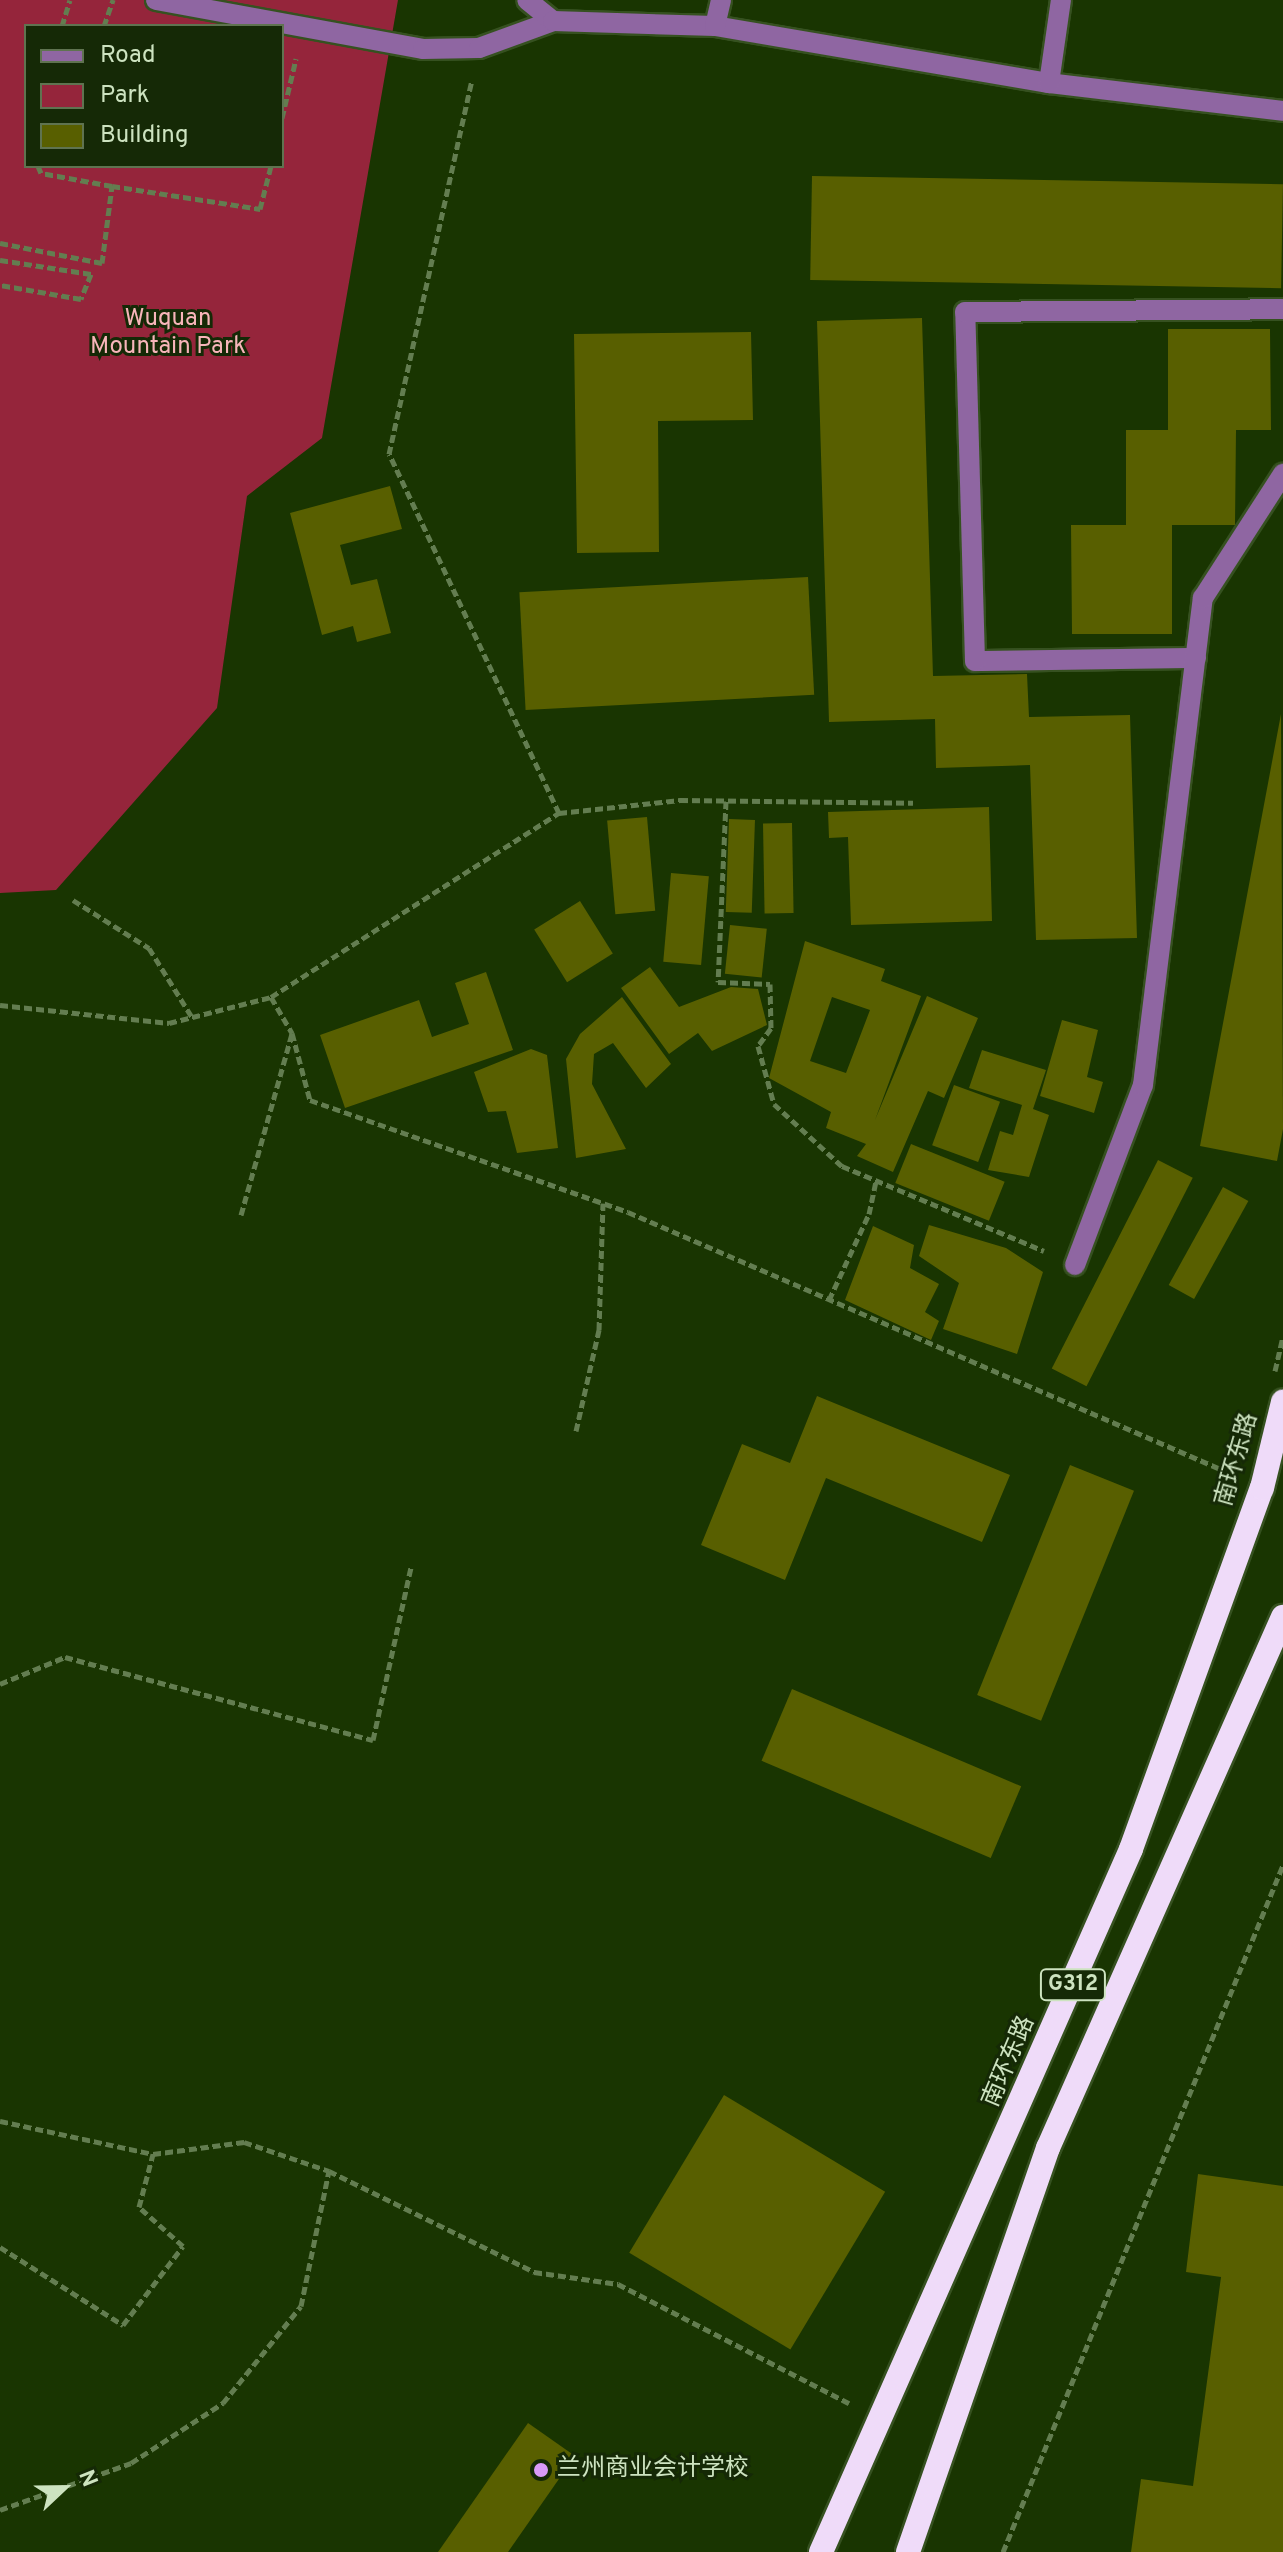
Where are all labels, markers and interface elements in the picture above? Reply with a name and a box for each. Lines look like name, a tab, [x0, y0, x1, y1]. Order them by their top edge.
legend	[24, 24, 284, 168]
text: Road	[100, 41, 156, 71]
text: Park	[100, 81, 150, 111]
text: Building	[100, 121, 189, 151]
park label: Wuquan Mountain Park	[90, 306, 246, 362]
street label: 南环东路	[1211, 1410, 1265, 1510]
road number: G312	[1039, 1967, 1107, 2003]
street label: 南环东路	[978, 2012, 1042, 2112]
north arrow	[24, 2448, 104, 2528]
place label: 兰州商业会计学校	[557, 2456, 749, 2484]
marker: 兰州商业会计学校	[532, 2461, 550, 2479]
text: N	[71, 2466, 102, 2491]

